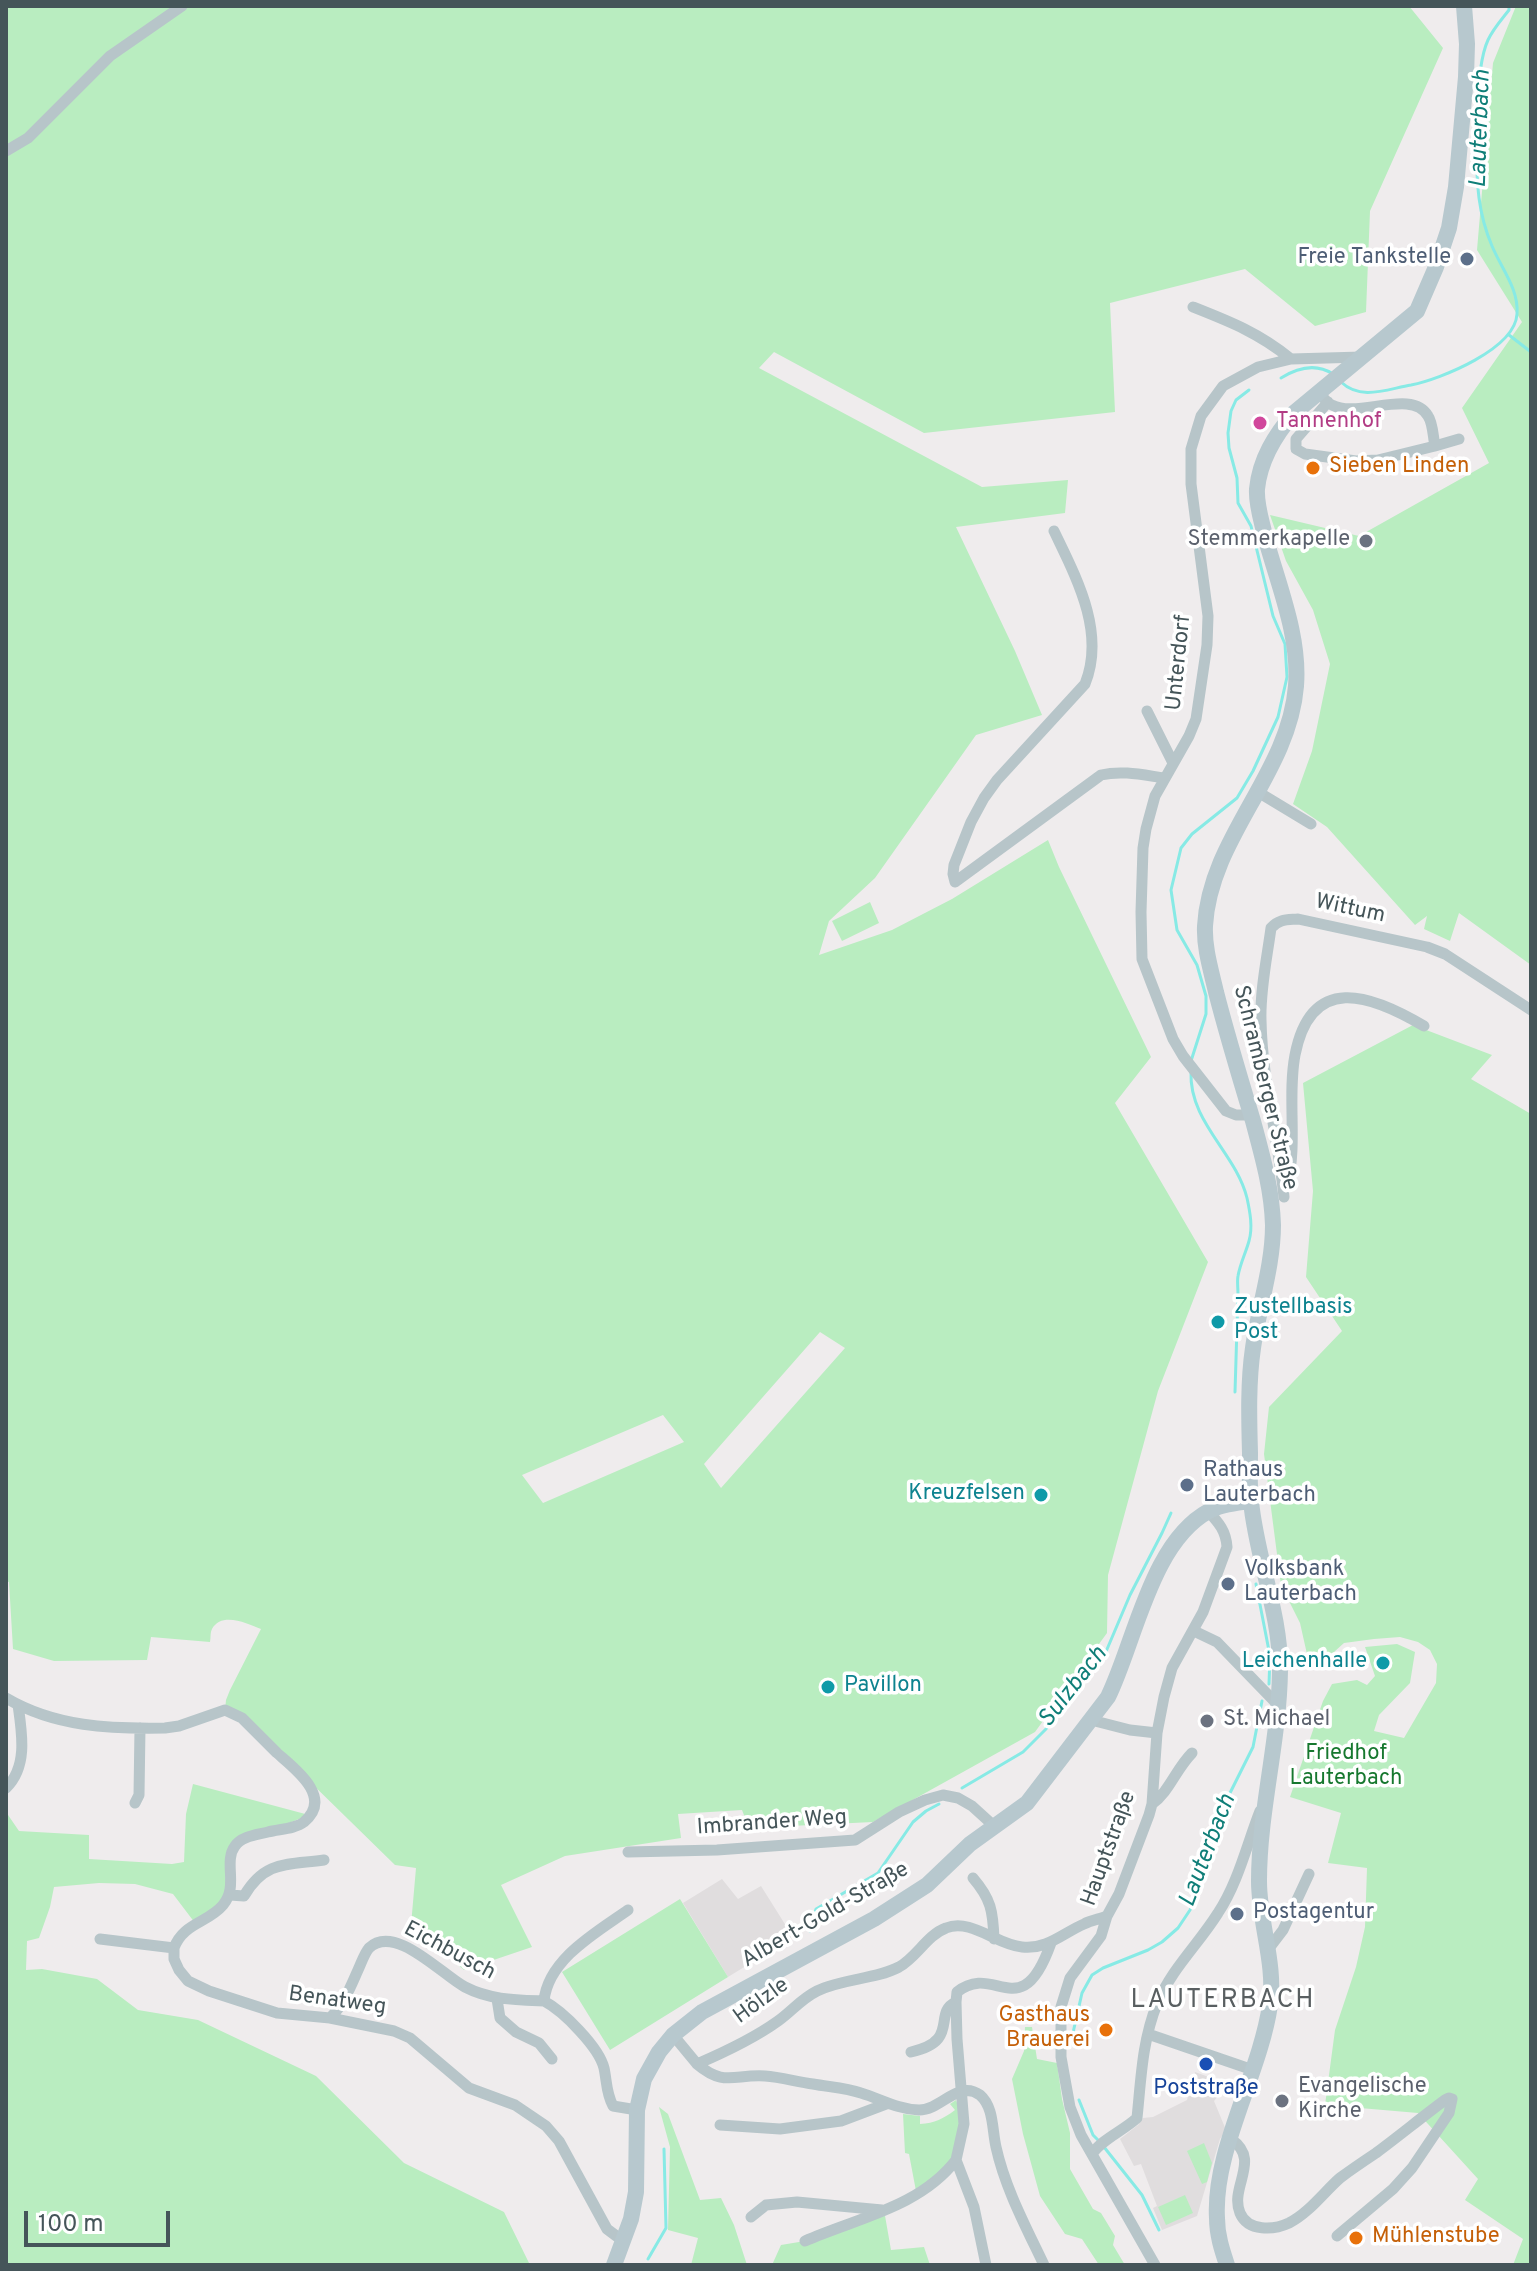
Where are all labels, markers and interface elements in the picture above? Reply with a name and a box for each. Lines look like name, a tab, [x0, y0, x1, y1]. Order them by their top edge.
water label: Lauterbach	[1466, 69, 1498, 189]
place label: Freie Tankstelle	[1298, 246, 1451, 272]
marker: Freie Tankstelle	[1458, 250, 1476, 268]
place label: Tannenhof	[1276, 410, 1381, 436]
marker: Tannenhof	[1251, 414, 1269, 432]
place label: Sieben Linden	[1329, 455, 1469, 481]
marker: Sieben Linden	[1304, 459, 1322, 477]
place label: Stemmerkapelle	[1188, 528, 1350, 554]
marker: Stemmerkapelle	[1357, 532, 1375, 550]
street label: Unterdorf	[1162, 614, 1198, 712]
street label: Wittum	[1313, 890, 1387, 930]
street label: Schramberger Straße	[1226, 983, 1302, 1193]
place label: Zustellbasis Post	[1234, 1296, 1353, 1348]
marker: Zustellbasis Post	[1209, 1313, 1227, 1331]
place label: Rathaus Lauterbach	[1203, 1459, 1316, 1510]
marker: Rathaus Lauterbach	[1178, 1476, 1196, 1494]
place label: Kreuzfelsen	[908, 1482, 1025, 1508]
marker: Kreuzfelsen	[1032, 1486, 1050, 1504]
place label: Volksbank Lauterbach	[1244, 1558, 1357, 1610]
marker: Volksbank Lauterbach	[1219, 1575, 1237, 1593]
water label: Sulzbach	[1033, 1642, 1115, 1734]
place label: Leichenhalle	[1242, 1650, 1367, 1676]
marker: Leichenhalle	[1374, 1654, 1392, 1672]
place label: Pavillon	[844, 1674, 922, 1700]
marker: Pavillon	[819, 1678, 837, 1696]
place label: St. Michael	[1223, 1708, 1330, 1734]
marker: St. Michael	[1198, 1712, 1216, 1730]
park label: Friedhof Lauterbach	[1290, 1742, 1402, 1794]
street label: Hauptstraße	[1077, 1788, 1143, 1910]
water label: Lauterbach	[1174, 1791, 1244, 1911]
street label: Imbrander Weg	[696, 1806, 848, 1842]
street label: Albert-Gold-Straße	[738, 1857, 914, 1975]
place label: Postagentur	[1253, 1901, 1374, 1927]
marker: Postagentur	[1228, 1905, 1246, 1923]
street label: Eichbusch	[398, 1917, 500, 1987]
street label: Hölzle	[729, 1973, 795, 2031]
street label: Benatweg	[286, 1982, 388, 2022]
district label: LAUTERBACH	[1131, 1986, 1315, 2018]
place label: Gasthaus Brauerei	[999, 2004, 1090, 2056]
marker: Gasthaus Brauerei	[1097, 2021, 1115, 2039]
marker: Poststraße	[1197, 2055, 1215, 2073]
place label: Evangelische Kirche	[1298, 2075, 1427, 2126]
place label: Poststraße	[1153, 2077, 1259, 2103]
marker: Evangelische Kirche	[1273, 2092, 1291, 2110]
scale bar	[28, 2195, 174, 2245]
text: 100 m	[38, 2210, 104, 2240]
place label: Mühlenstube	[1372, 2225, 1499, 2251]
marker: Mühlenstube	[1347, 2229, 1365, 2247]

